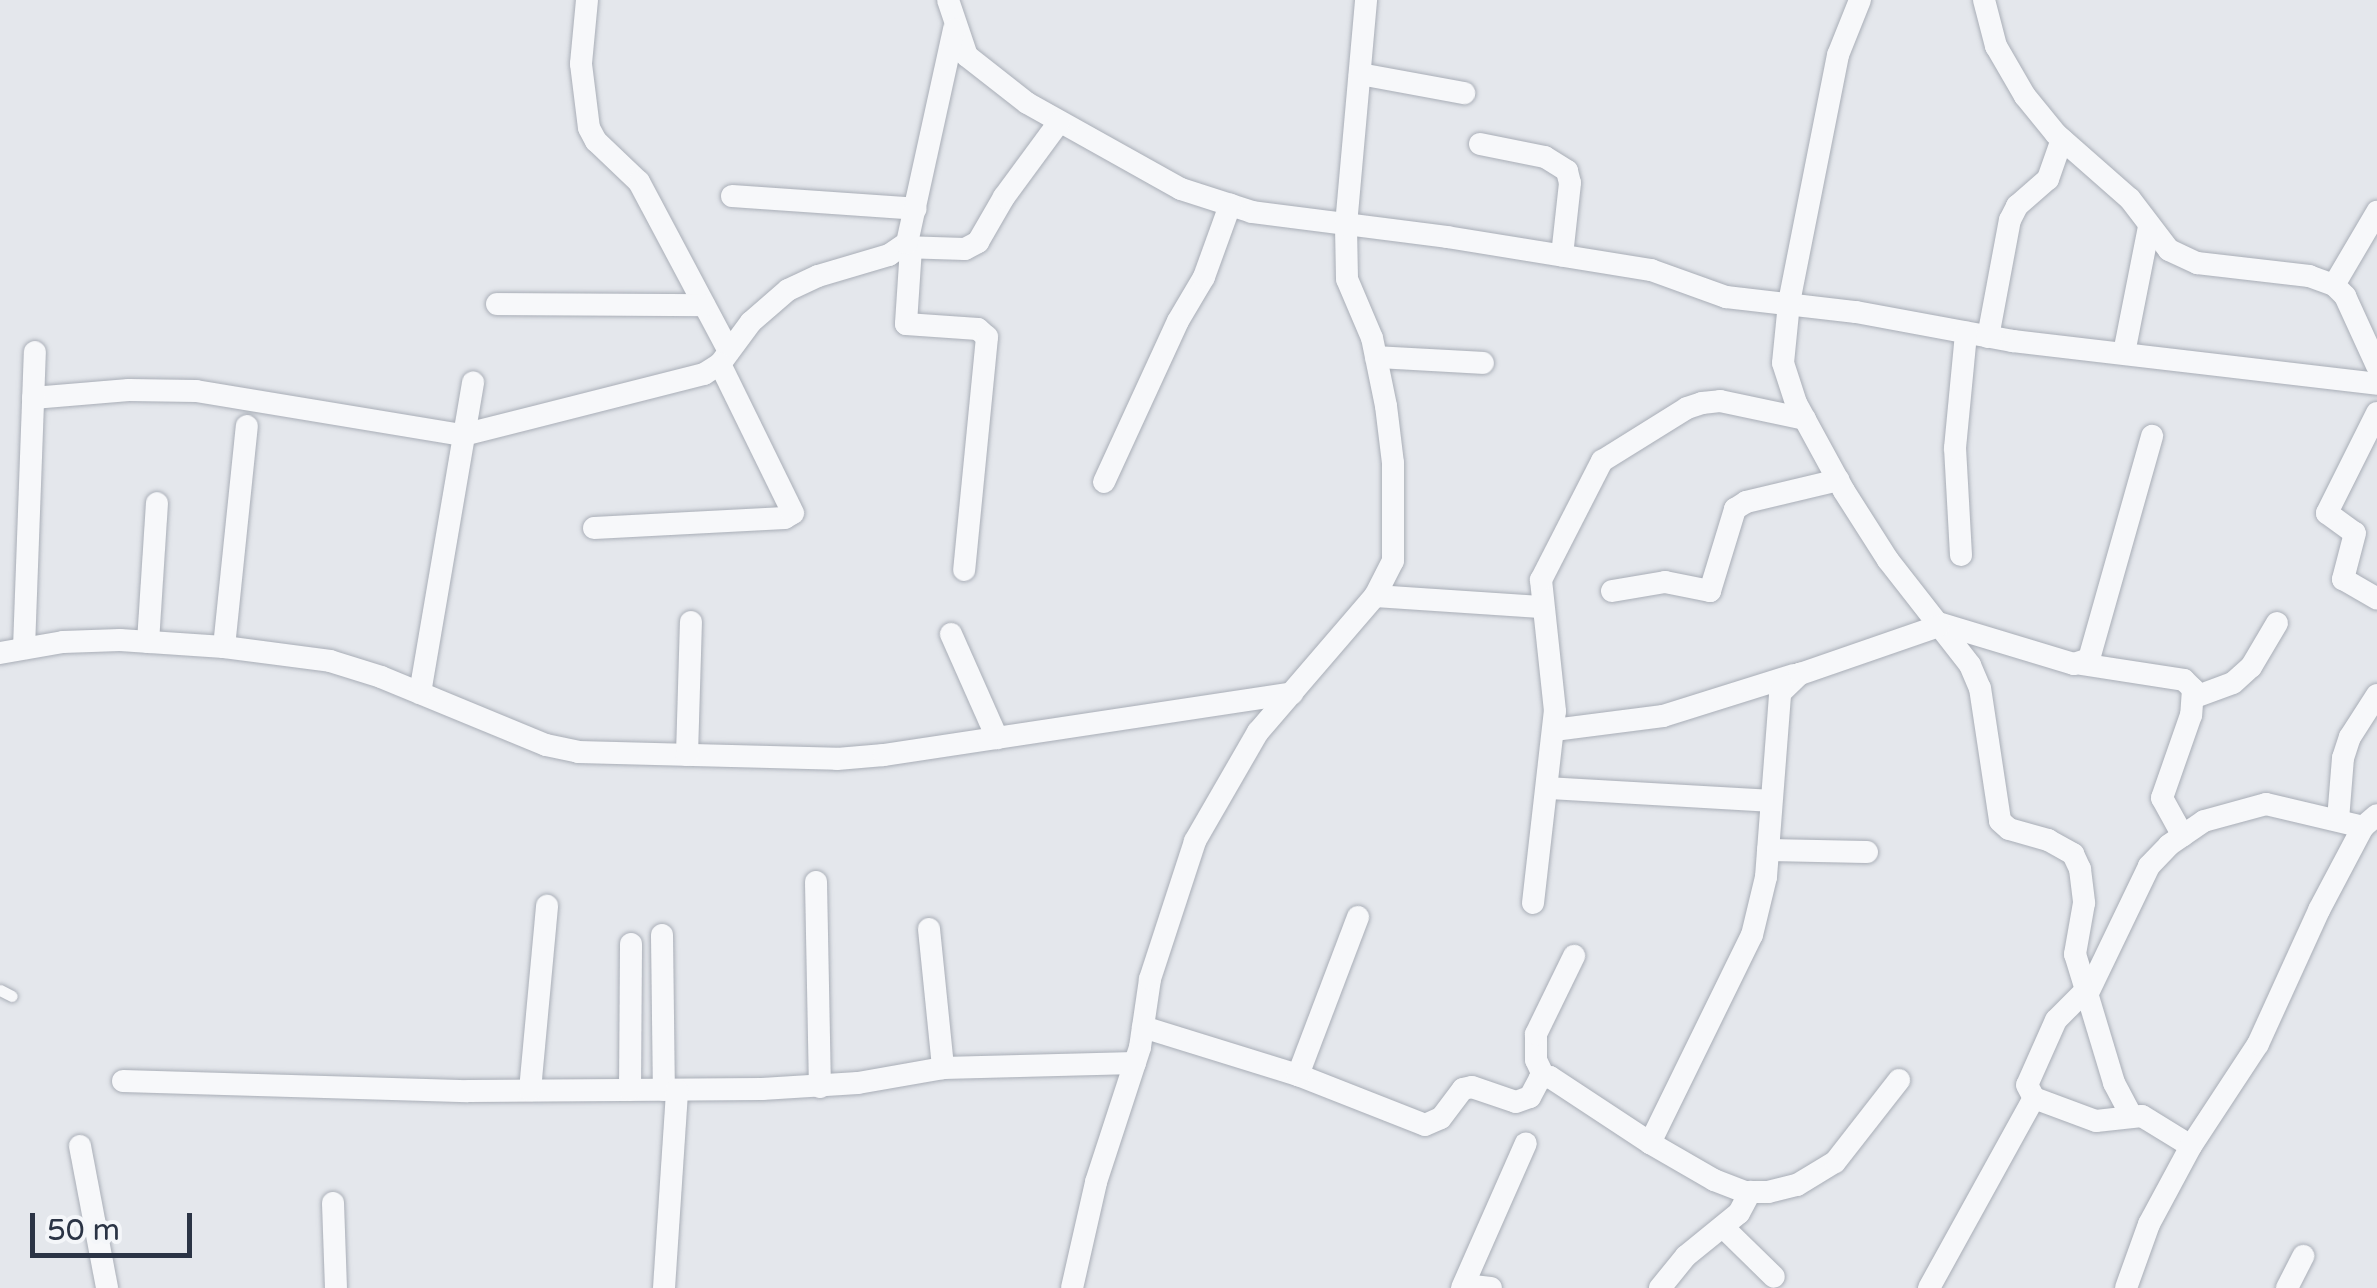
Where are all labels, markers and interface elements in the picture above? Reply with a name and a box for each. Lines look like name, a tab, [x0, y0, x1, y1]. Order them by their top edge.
scale bar	[35, 1193, 198, 1255]
text: 50 m	[47, 1212, 120, 1249]

